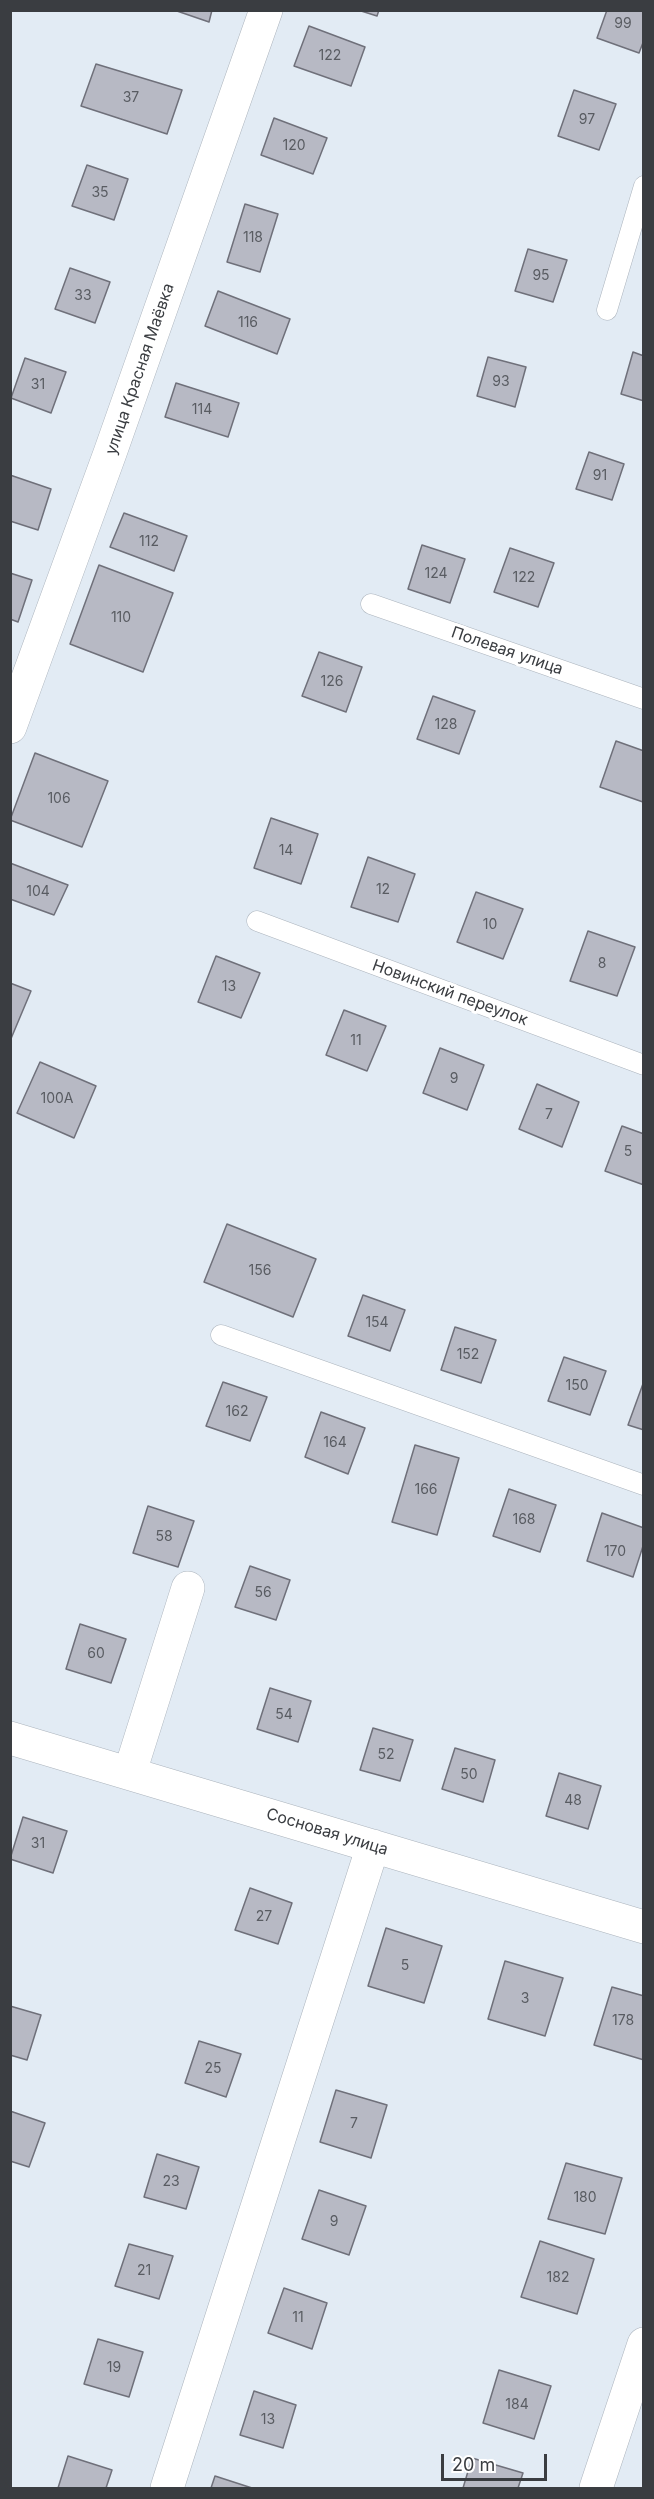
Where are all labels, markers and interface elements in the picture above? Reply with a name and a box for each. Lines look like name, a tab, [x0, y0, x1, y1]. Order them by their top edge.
house number: 99	[614, 16, 632, 32]
house number: 122	[319, 48, 341, 64]
house number: 37	[123, 90, 139, 106]
house number: 97	[579, 112, 595, 128]
house number: 120	[282, 138, 306, 154]
house number: 35	[91, 185, 109, 201]
house number: 118	[243, 230, 263, 246]
house number: 95	[532, 268, 550, 284]
street label: улица Красная Маёвка	[102, 281, 178, 457]
house number: 33	[74, 288, 92, 304]
house number: 116	[238, 315, 258, 331]
house number: 93	[492, 374, 510, 390]
house number: 31	[31, 377, 45, 393]
house number: 114	[192, 402, 212, 418]
house number: 91	[593, 468, 607, 484]
house number: 112	[139, 534, 159, 550]
house number: 124	[424, 566, 448, 582]
house number: 122	[513, 570, 535, 586]
house number: 110	[111, 610, 131, 626]
street label: Полевая улица	[449, 623, 565, 679]
house number: 126	[321, 674, 343, 690]
house number: 128	[435, 717, 457, 733]
house number: 106	[47, 791, 71, 807]
house number: 14	[279, 843, 293, 859]
house number: 12	[376, 882, 390, 898]
house number: 104	[26, 884, 50, 900]
house number: 10	[483, 917, 497, 933]
street label: Новинский переулок	[370, 956, 530, 1030]
house number: 8	[598, 956, 606, 972]
house number: 13	[222, 979, 236, 995]
house number: 11	[350, 1033, 362, 1049]
house number: 9	[450, 1071, 458, 1087]
house number: 100А	[40, 1091, 74, 1107]
house number: 7	[545, 1107, 553, 1123]
house number: 5	[624, 1144, 632, 1160]
house number: 156	[249, 1263, 271, 1279]
house number: 154	[365, 1315, 389, 1331]
house number: 152	[457, 1347, 479, 1363]
house number: 150	[565, 1378, 589, 1394]
house number: 162	[226, 1404, 248, 1420]
house number: 164	[323, 1435, 347, 1451]
house number: 166	[414, 1482, 438, 1498]
house number: 168	[512, 1512, 536, 1528]
house number: 58	[155, 1529, 173, 1545]
house number: 170	[604, 1544, 626, 1560]
house number: 56	[254, 1585, 272, 1601]
house number: 60	[87, 1646, 105, 1662]
house number: 54	[275, 1707, 293, 1723]
house number: 52	[377, 1747, 395, 1763]
house number: 50	[460, 1767, 478, 1783]
house number: 48	[564, 1793, 582, 1809]
street label: Сосновая улица	[264, 1804, 390, 1860]
house number: 31	[31, 1836, 45, 1852]
house number: 27	[256, 1909, 272, 1925]
house number: 5	[401, 1958, 409, 1974]
house number: 3	[521, 1991, 529, 2007]
house number: 178	[612, 2013, 634, 2029]
house number: 25	[204, 2061, 222, 2077]
house number: 7	[350, 2116, 358, 2132]
house number: 23	[162, 2174, 180, 2190]
house number: 180	[573, 2190, 597, 2206]
house number: 9	[330, 2214, 338, 2230]
house number: 21	[137, 2263, 151, 2279]
house number: 182	[547, 2270, 569, 2286]
house number: 11	[292, 2310, 304, 2326]
house number: 19	[107, 2360, 121, 2376]
house number: 184	[505, 2397, 529, 2413]
house number: 13	[261, 2412, 275, 2428]
scale bar	[444, 2442, 550, 2480]
text: 20 m	[452, 2454, 495, 2475]

